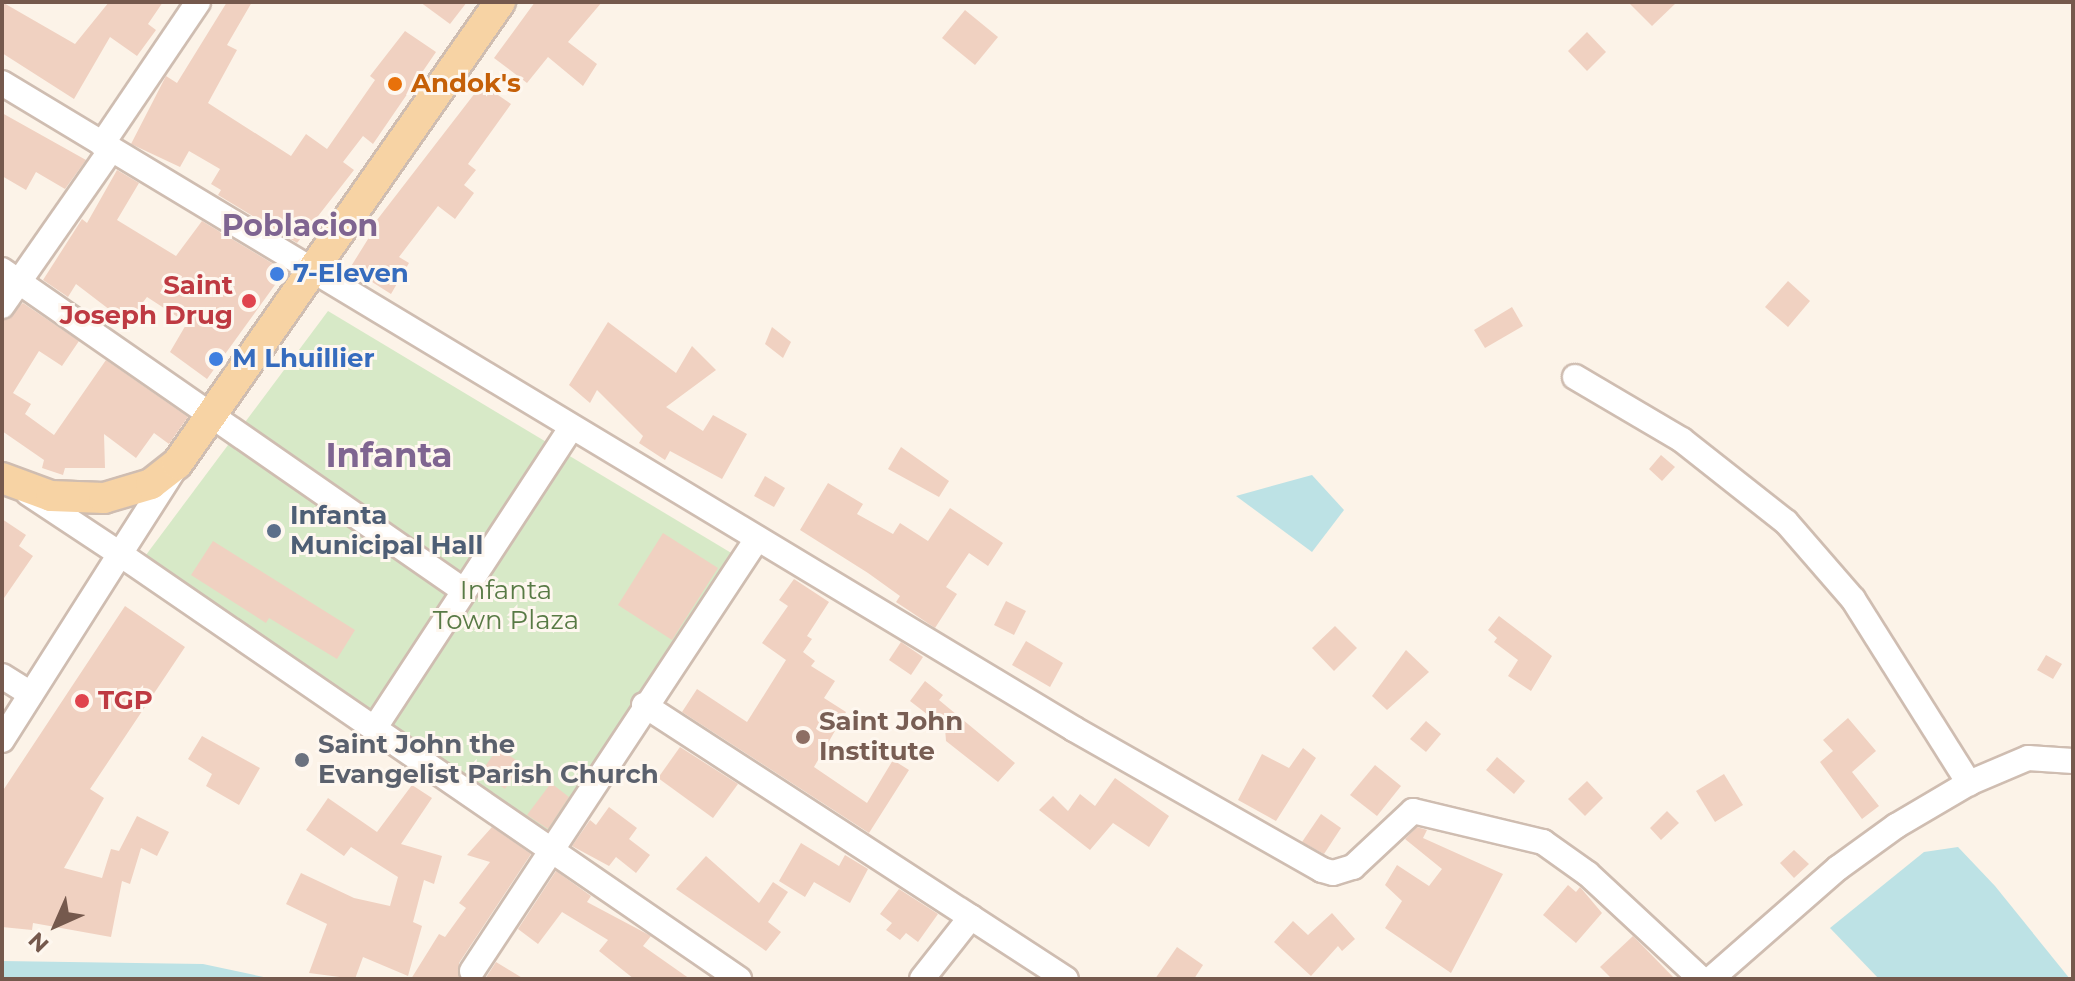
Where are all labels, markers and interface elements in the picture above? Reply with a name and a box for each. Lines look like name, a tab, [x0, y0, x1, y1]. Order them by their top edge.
place label: Andok's	[411, 68, 521, 100]
marker: Andok's	[386, 75, 404, 93]
district label: Poblacion	[222, 208, 378, 244]
place label: 7-Eleven	[293, 258, 409, 290]
marker: 7-Eleven	[268, 265, 286, 283]
place label: Saint Joseph Drug	[60, 270, 233, 332]
marker: Saint Joseph Drug	[240, 292, 258, 310]
place label: M Lhuillier	[232, 343, 375, 375]
marker: M Lhuillier	[207, 350, 225, 368]
district label: Infanta	[325, 436, 453, 476]
place label: Infanta Municipal Hall	[290, 500, 483, 562]
marker: Infanta Municipal Hall	[265, 522, 283, 540]
park label: Infanta Town Plaza	[433, 575, 579, 636]
place label: TGP	[98, 685, 153, 717]
marker: TGP	[73, 692, 91, 710]
place label: Saint John Institute	[819, 706, 963, 768]
marker: Saint John Institute	[794, 728, 812, 746]
place label: Saint John the Evangelist Parish Church	[318, 729, 659, 790]
marker: Saint John the Evangelist Parish Church	[293, 751, 311, 769]
north arrow	[16, 885, 96, 965]
text: N	[23, 926, 55, 958]

